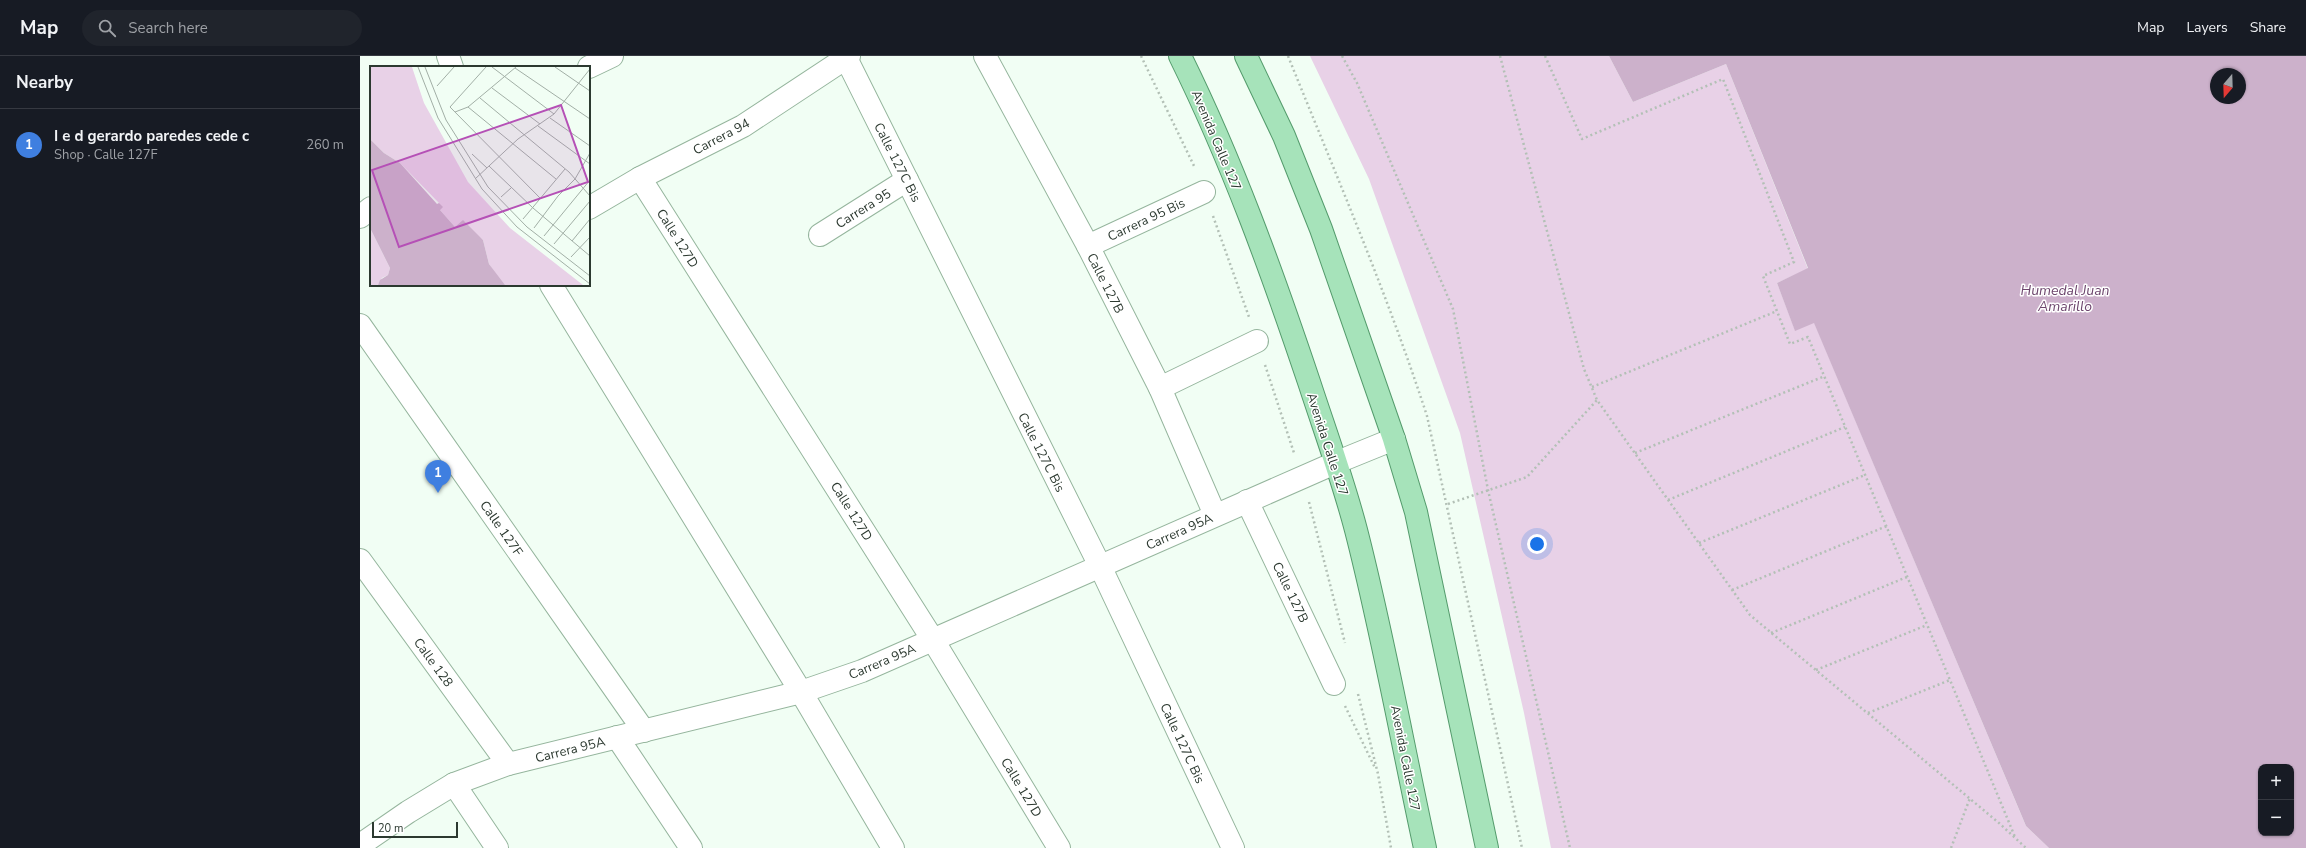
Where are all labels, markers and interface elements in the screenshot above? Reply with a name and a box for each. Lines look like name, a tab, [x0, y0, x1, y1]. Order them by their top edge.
search box	[82, 10, 362, 46]
text: Map	[20, 15, 58, 41]
icon: search	[96, 17, 118, 39]
text: Search here	[128, 18, 208, 38]
text: Map	[2137, 18, 2164, 37]
text: Layers	[2186, 18, 2228, 37]
text: Share	[2250, 18, 2286, 37]
inset map	[370, 66, 590, 286]
north arrow	[2210, 68, 2246, 104]
text: Nearby	[16, 71, 73, 94]
street label: Avenida Calle 127	[1187, 87, 1245, 193]
street label: Carrera 94	[690, 114, 753, 159]
street label: Calle 127C Bis	[869, 120, 925, 205]
text: I e d gerardo paredes cede c	[54, 126, 249, 146]
text: 1	[25, 136, 33, 154]
text: 260 m	[306, 136, 344, 154]
text: Shop · Calle 127F	[54, 146, 158, 164]
street label: Carrera 95	[832, 185, 895, 233]
street label: Carrera 95 Bis	[1105, 194, 1188, 246]
street label: Calle 127D	[652, 206, 702, 271]
street label: Calle 127B	[1082, 250, 1128, 317]
water label: Humedal Juan Amarillo	[2020, 281, 2110, 316]
street label: Avenida Calle 127	[1302, 390, 1352, 498]
street label: Calle 127C Bis	[1013, 410, 1069, 495]
pin: 1	[425, 460, 451, 493]
street label: Calle 127D	[826, 479, 876, 544]
street label: Calle 127F	[475, 497, 527, 560]
street label: Carrera 95A	[1143, 509, 1216, 555]
your location	[1527, 534, 1547, 554]
street label: Calle 127B	[1268, 559, 1313, 626]
street label: Calle 128	[409, 634, 457, 691]
street label: Carrera 95A	[846, 639, 919, 684]
street label: Calle 127C Bis	[1156, 700, 1209, 787]
street label: Avenida Calle 127	[1386, 704, 1424, 813]
street label: Carrera 95A	[533, 732, 608, 767]
street label: Calle 127D	[996, 754, 1046, 821]
map controls	[2258, 764, 2294, 836]
button: +	[2258, 764, 2294, 800]
button: −	[2258, 800, 2294, 836]
scale bar	[372, 820, 458, 839]
text: 20 m	[378, 821, 403, 836]

